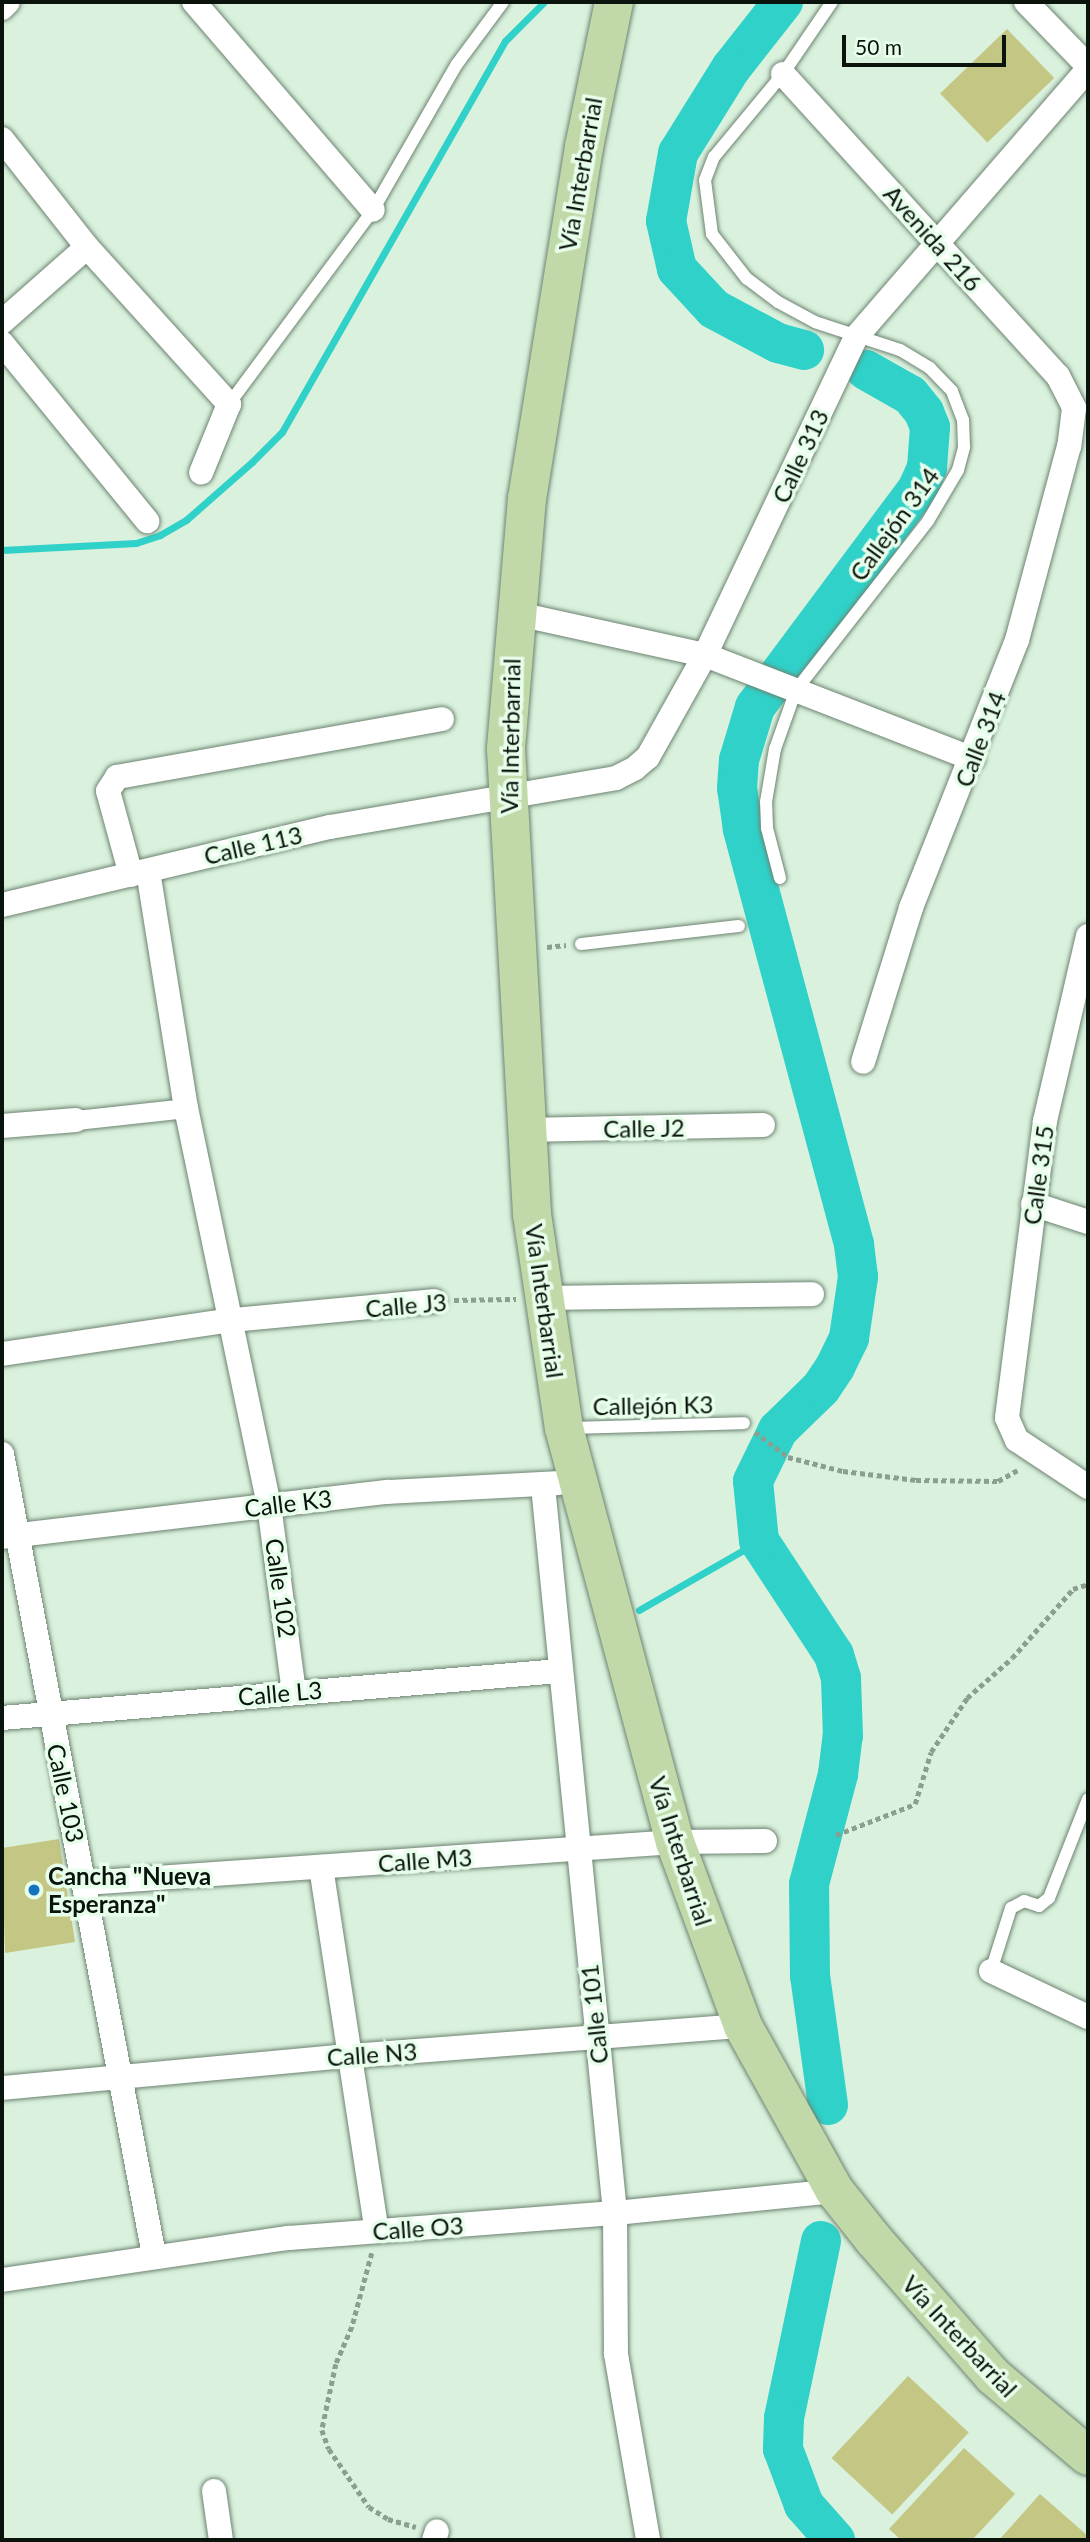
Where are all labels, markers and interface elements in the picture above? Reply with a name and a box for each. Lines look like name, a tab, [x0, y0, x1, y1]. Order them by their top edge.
scale bar	[845, 21, 1010, 65]
text: 50 m	[855, 34, 902, 59]
street label: Vía Interbarrial	[552, 95, 608, 253]
street label: Avenida 216	[878, 179, 988, 297]
street label: Calle 313	[766, 405, 834, 507]
street label: Callejón 314	[843, 462, 945, 586]
street label: Vía Interbarrial	[494, 658, 526, 814]
street label: Calle 314	[949, 687, 1011, 791]
street label: Calle 113	[201, 820, 305, 870]
street label: Calle J2	[603, 1113, 685, 1143]
street label: Calle 315	[1017, 1124, 1059, 1226]
street label: Vía Interbarrial	[520, 1222, 570, 1380]
street label: Calle J3	[364, 1287, 448, 1323]
street label: Callejón K3	[592, 1390, 714, 1420]
street label: Calle K3	[243, 1483, 333, 1523]
street label: Calle 102	[260, 1537, 302, 1639]
street label: Calle L3	[237, 1675, 323, 1711]
street label: Calle 103	[42, 1741, 90, 1845]
street label: Vía Interbarrial	[643, 1773, 719, 1929]
street label: Calle M3	[377, 1842, 473, 1878]
place label: Cancha "Nueva Esperanza"	[48, 1862, 211, 1918]
marker: Cancha "Nueva Esperanza"	[26, 1882, 42, 1898]
street label: Calle 101	[574, 1963, 614, 2065]
street label: Calle N3	[326, 2036, 418, 2072]
street label: Calle O3	[371, 2210, 465, 2246]
street label: Vía Interbarrial	[896, 2269, 1024, 2403]

